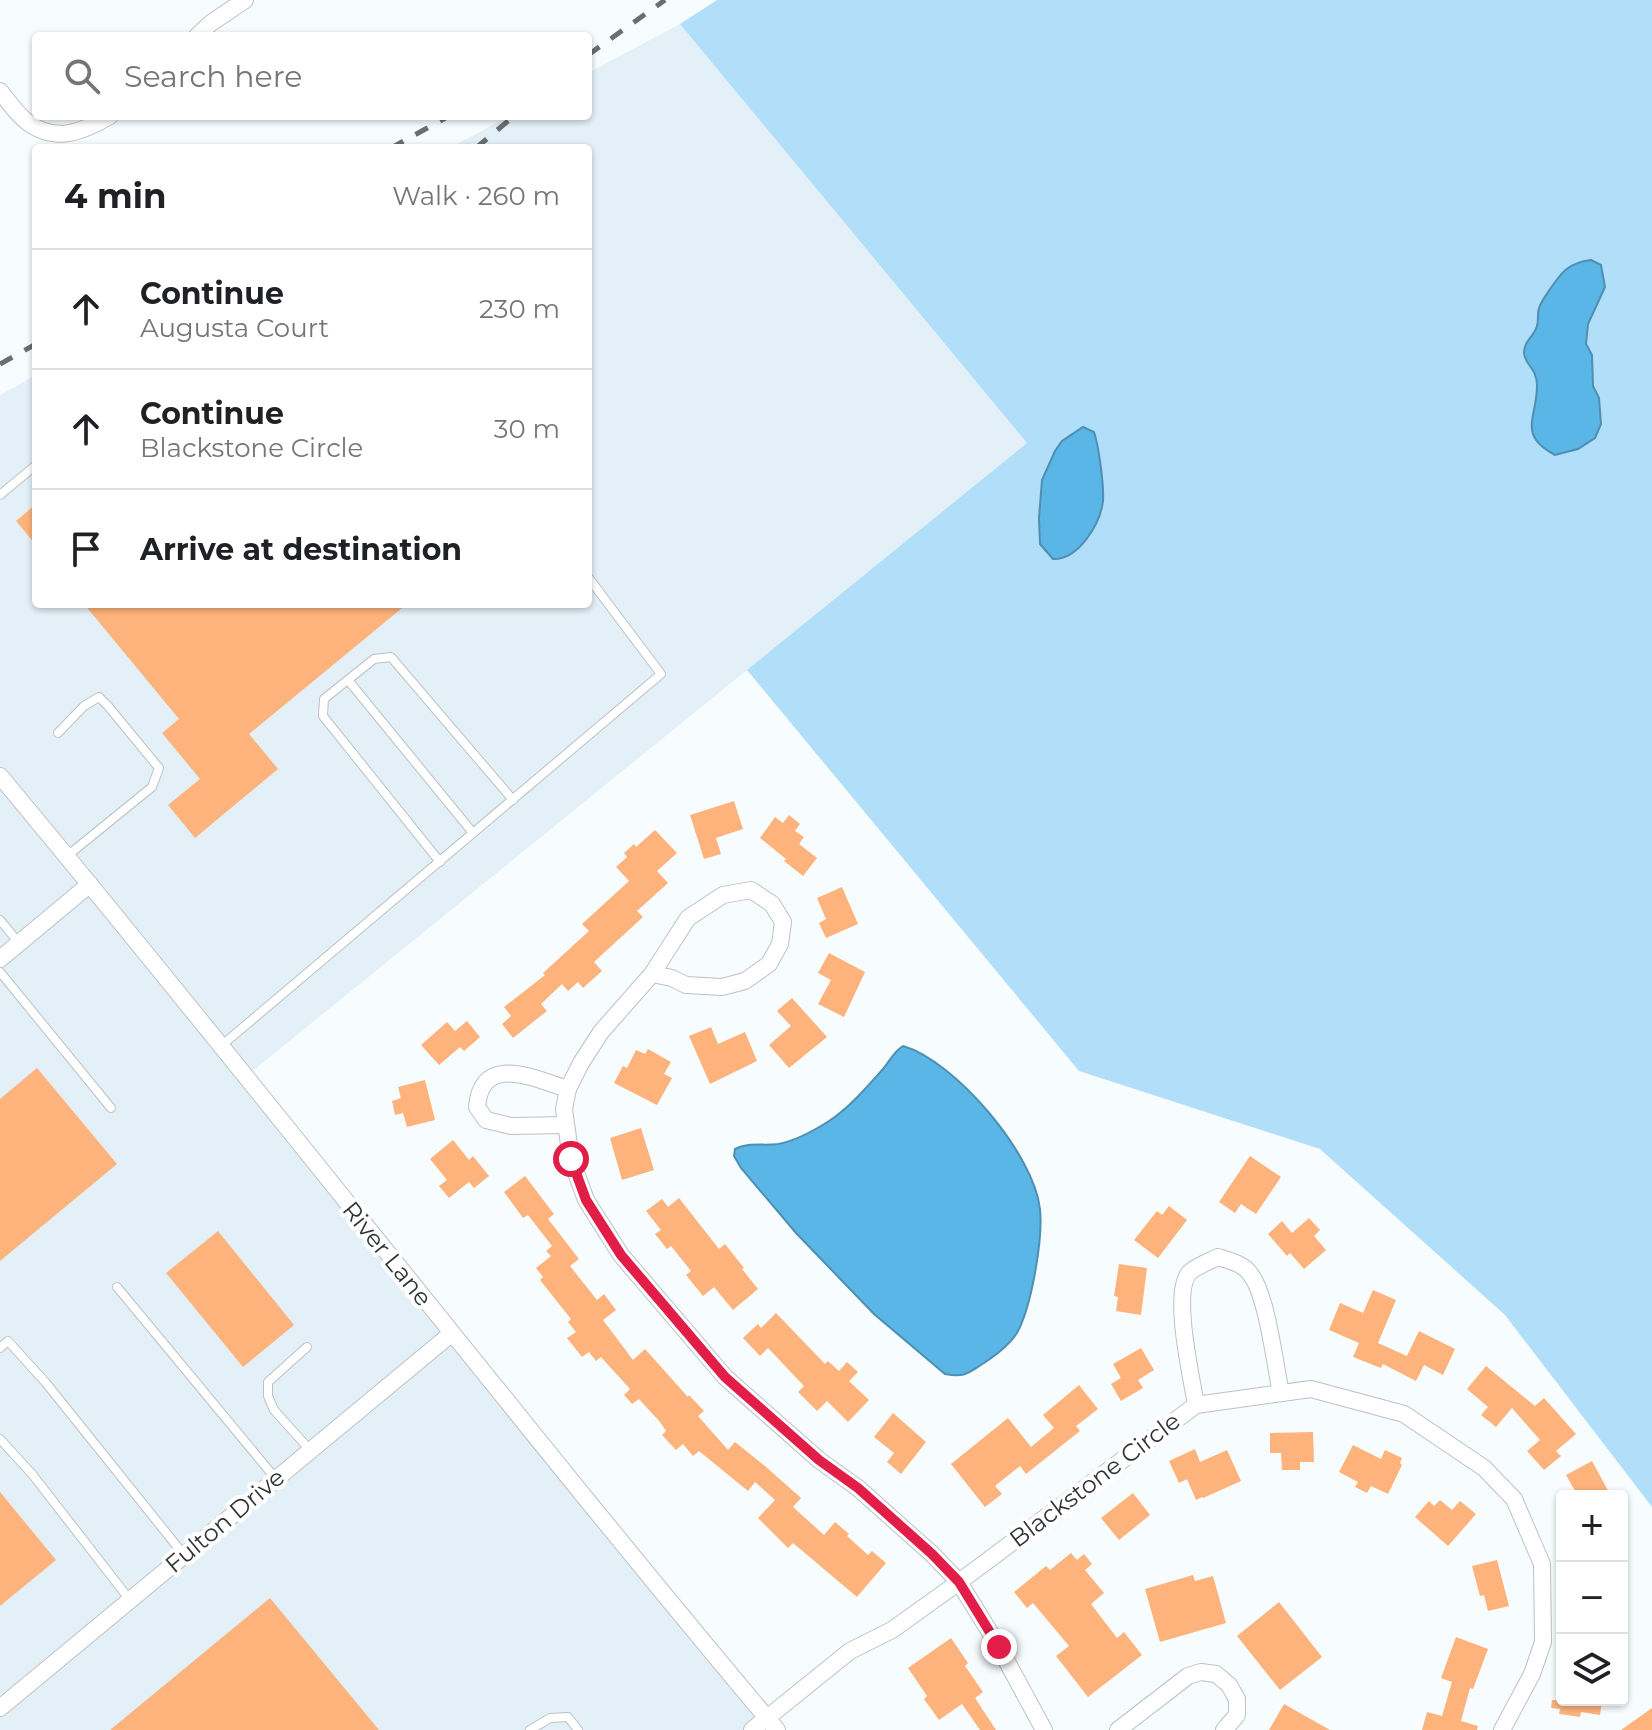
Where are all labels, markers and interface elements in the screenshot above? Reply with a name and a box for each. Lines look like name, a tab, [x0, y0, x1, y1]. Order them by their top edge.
search box	[32, 32, 592, 120]
icon: search	[60, 54, 104, 98]
text: Search here	[124, 58, 302, 95]
text: 4 min	[64, 175, 166, 217]
text: Walk · 260 m	[392, 180, 560, 212]
text: Continue	[140, 275, 284, 312]
icon: ahead	[64, 287, 108, 331]
text: 230 m	[479, 293, 560, 325]
text: Augusta Court	[140, 312, 329, 344]
text: Continue	[140, 395, 284, 432]
icon: ahead	[64, 407, 108, 451]
text: 30 m	[494, 413, 560, 445]
text: Blackstone Circle	[140, 432, 363, 464]
icon: arrive	[64, 527, 108, 571]
text: Arrive at destination	[140, 531, 462, 568]
route start	[553, 1141, 589, 1177]
street label: River Lane	[337, 1196, 438, 1312]
street label: Blackstone Circle	[1004, 1406, 1186, 1553]
street label: Fulton Drive	[159, 1462, 290, 1579]
map controls	[1556, 1490, 1628, 1706]
button: +	[1556, 1490, 1628, 1562]
button: −	[1556, 1562, 1628, 1634]
route end	[981, 1629, 1017, 1665]
button: layers	[1556, 1634, 1628, 1706]

